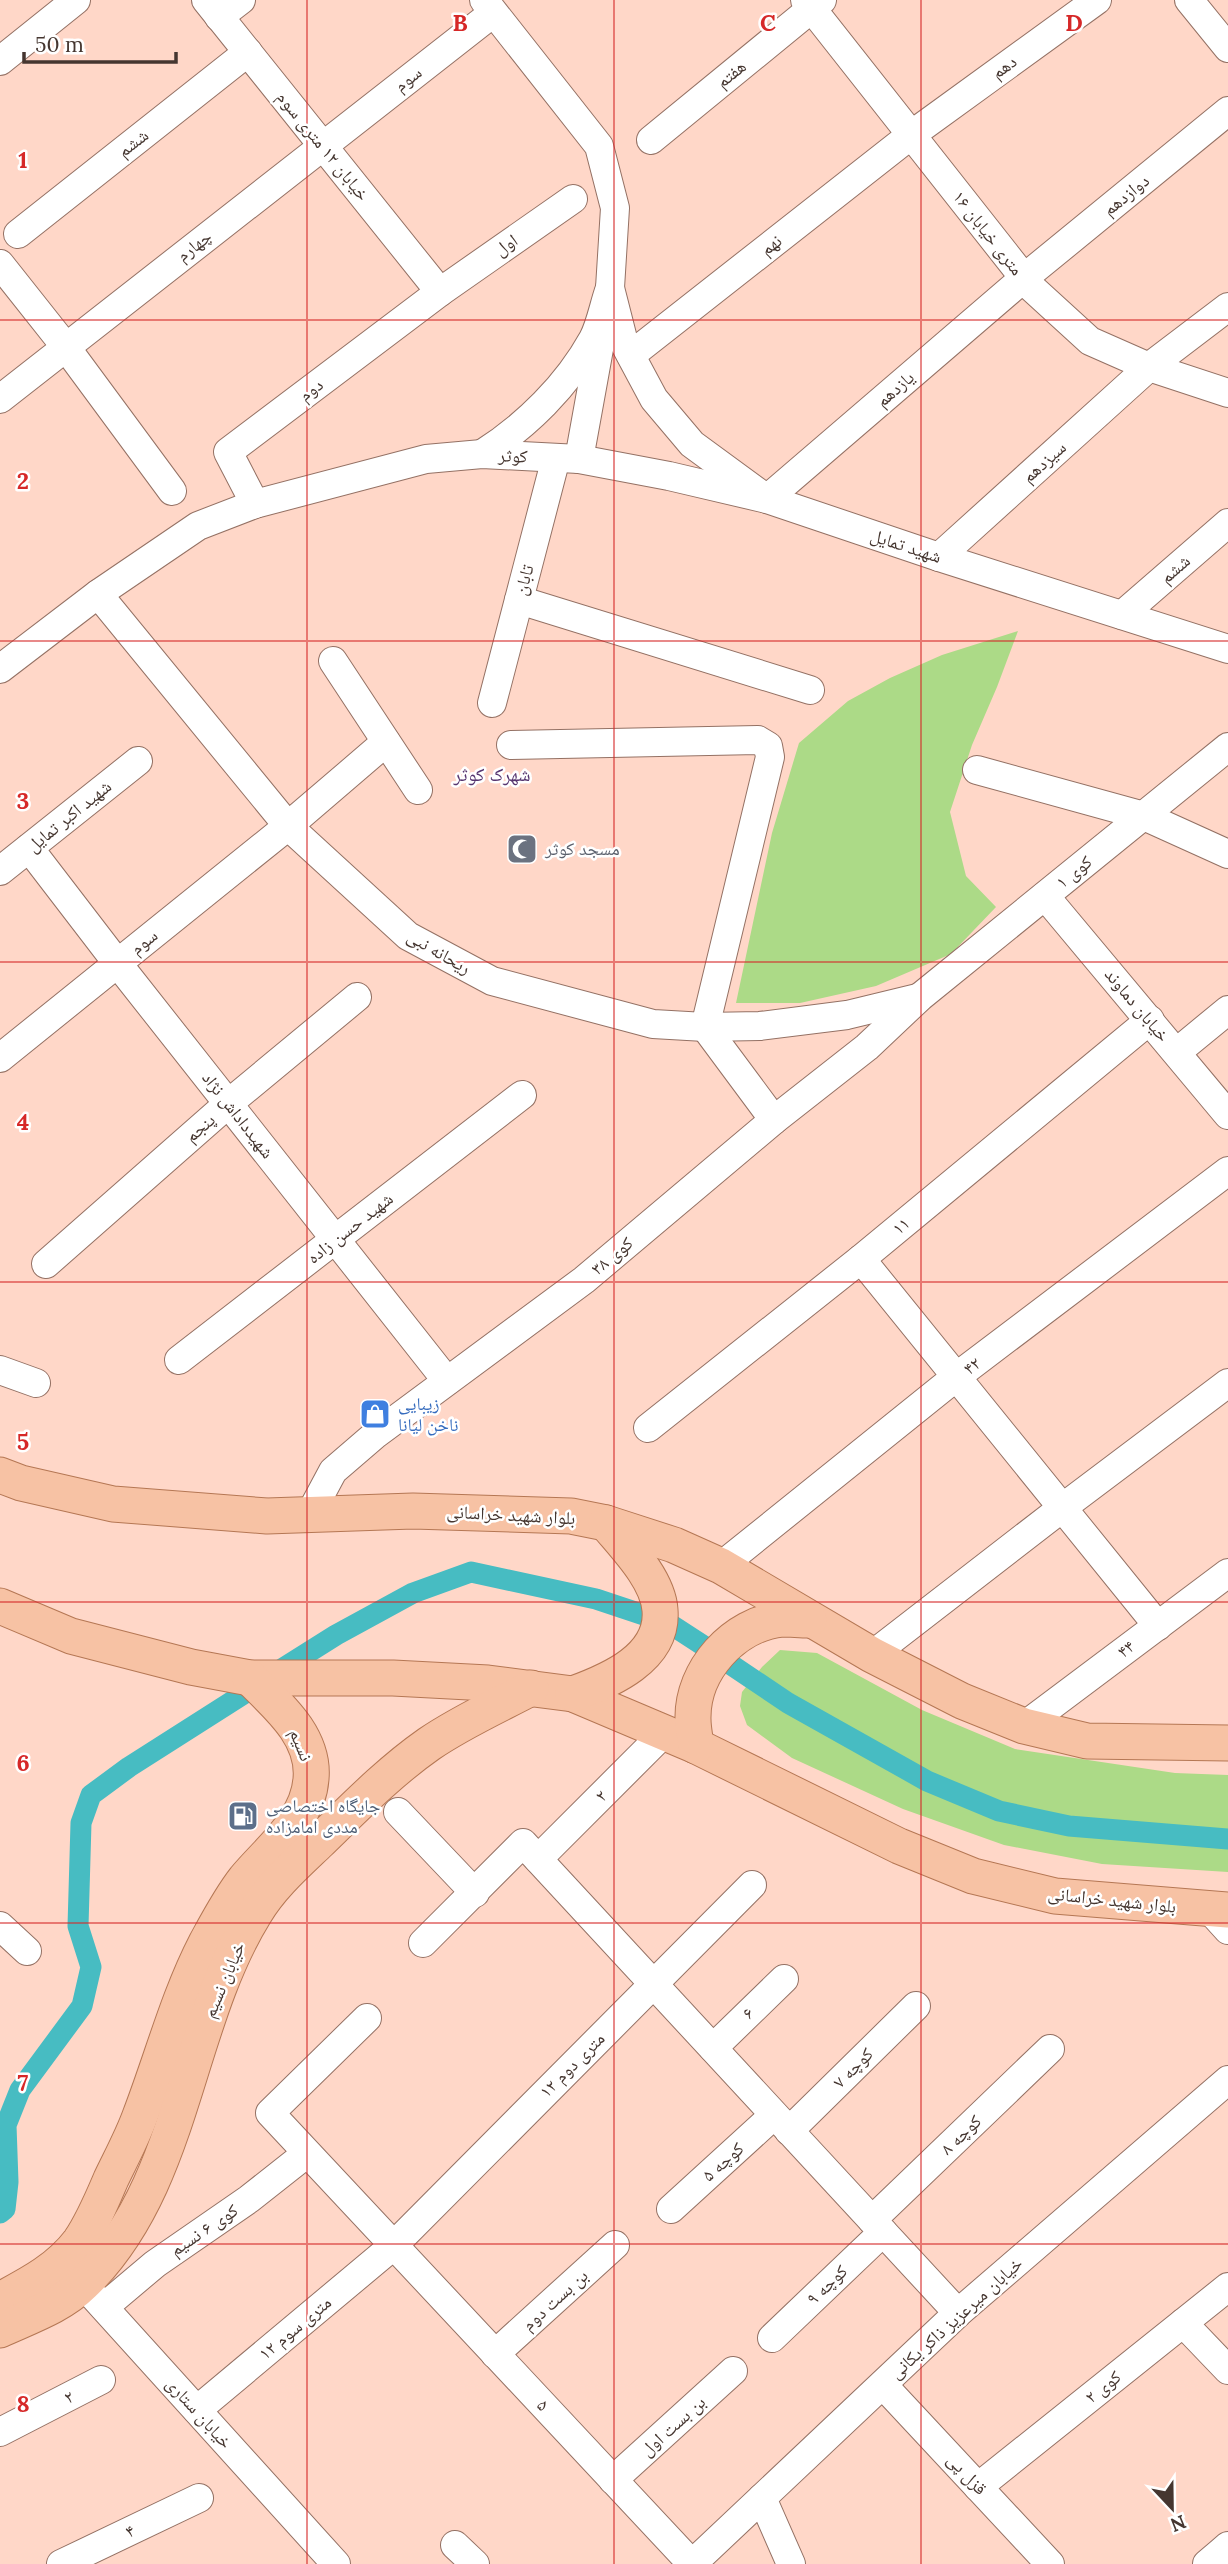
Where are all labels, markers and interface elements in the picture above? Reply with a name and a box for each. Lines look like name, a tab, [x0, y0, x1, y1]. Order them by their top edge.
text: B	[452, 8, 468, 37]
text: C	[760, 8, 776, 37]
text: D	[1065, 8, 1083, 37]
scale bar	[24, 21, 177, 65]
text: 50 m	[35, 31, 84, 58]
street label: دهم	[986, 50, 1022, 84]
street label: هفتم	[711, 55, 751, 93]
street label: سوم	[389, 61, 427, 97]
street label: خیابان ۱۲ متری سوم	[271, 86, 375, 206]
street label: ششم	[112, 123, 154, 163]
text: 1	[18, 145, 28, 174]
street label: دوازدهم	[1098, 169, 1154, 221]
street label: ۱۶ متری خیابان	[948, 186, 1029, 280]
street label: چهارم	[171, 225, 217, 267]
street label: اول	[490, 228, 522, 261]
street label: نهم	[755, 229, 787, 261]
street label: یازدهم	[871, 366, 919, 412]
street label: دوم	[294, 373, 328, 407]
street label: سیزدهم	[1017, 436, 1071, 488]
street label: کوثر	[497, 443, 529, 468]
text: 2	[17, 466, 29, 495]
street label: شهید تمایل	[868, 523, 945, 568]
street label: ششم	[1155, 549, 1195, 589]
street label: تابان	[508, 562, 539, 598]
district label: شهرک کوثر	[452, 762, 531, 786]
street label: شهید اکبر تمایل	[22, 774, 116, 857]
text: 3	[17, 786, 29, 815]
mosque icon: مسجد کوثر	[505, 832, 539, 866]
place label: مسجد کوثر	[544, 837, 620, 860]
street label: کوی ۱	[1051, 850, 1097, 893]
street label: سوم	[125, 924, 163, 960]
street label: ریحانه نبی	[403, 924, 475, 979]
street label: خیابان دماوند	[1100, 963, 1175, 1046]
street label: شهیدداداش نژاد	[197, 1067, 280, 1163]
text: 4	[17, 1107, 29, 1136]
street label: پنجم	[180, 1108, 220, 1148]
street label: شهید حسن زاده	[302, 1187, 397, 1268]
street label: ۱۱	[887, 1212, 914, 1240]
street label: کوی ۳۸	[586, 1231, 638, 1280]
street label: ۴۲	[958, 1352, 985, 1380]
place label: زیبایی ناخن لیانا	[398, 1392, 459, 1436]
shop icon: زیبایی ناخن لیانا	[358, 1397, 392, 1431]
text: 5	[17, 1427, 29, 1456]
street label: بلوار شهید خراسانی	[446, 1500, 576, 1529]
street label: ۴۴	[1112, 1635, 1139, 1663]
street label: نسیم	[284, 1725, 318, 1765]
text: 6	[16, 1748, 30, 1777]
street label: ۲	[590, 1785, 612, 1807]
place label: جایگاه اختصاصی مددی امامزاده	[266, 1794, 380, 1838]
fuel station icon: جایگاه اختصاصی مددی امامزاده	[226, 1799, 260, 1833]
street label: بلوار شهید خراسانی	[1047, 1881, 1177, 1918]
street label: خیابان نسیم	[197, 1938, 251, 2022]
street label: ۶	[737, 2002, 759, 2024]
street label: ۱۲ متری دوم	[534, 2027, 610, 2103]
street label: کوچه ۷	[827, 2042, 878, 2093]
text: 7	[18, 2068, 29, 2097]
street label: کوچه ۸	[935, 2109, 986, 2160]
street label: کوچه ۵	[697, 2137, 749, 2186]
street label: کوی ۶ نسیم	[165, 2198, 243, 2262]
street label: خیابان میرعزیز ذاکر یکانی	[884, 2252, 1027, 2383]
street label: کوچه ۹	[801, 2259, 852, 2310]
street label: بن بست دوم	[517, 2264, 593, 2336]
street label: ۱۲ متری سوم	[254, 2291, 336, 2365]
street label: کوی ۲	[1080, 2365, 1126, 2408]
street label: خیابان ستاری	[161, 2372, 237, 2453]
street label: ۲	[60, 2384, 78, 2409]
text: 8	[16, 2389, 30, 2418]
street label: بن بست اول	[635, 2390, 710, 2461]
street label: ۵	[532, 2394, 555, 2415]
street label: قزل پی	[942, 2448, 992, 2499]
north arrow	[1137, 2473, 1207, 2543]
text: N	[1167, 2510, 1190, 2538]
street label: ۴	[121, 2518, 138, 2543]

